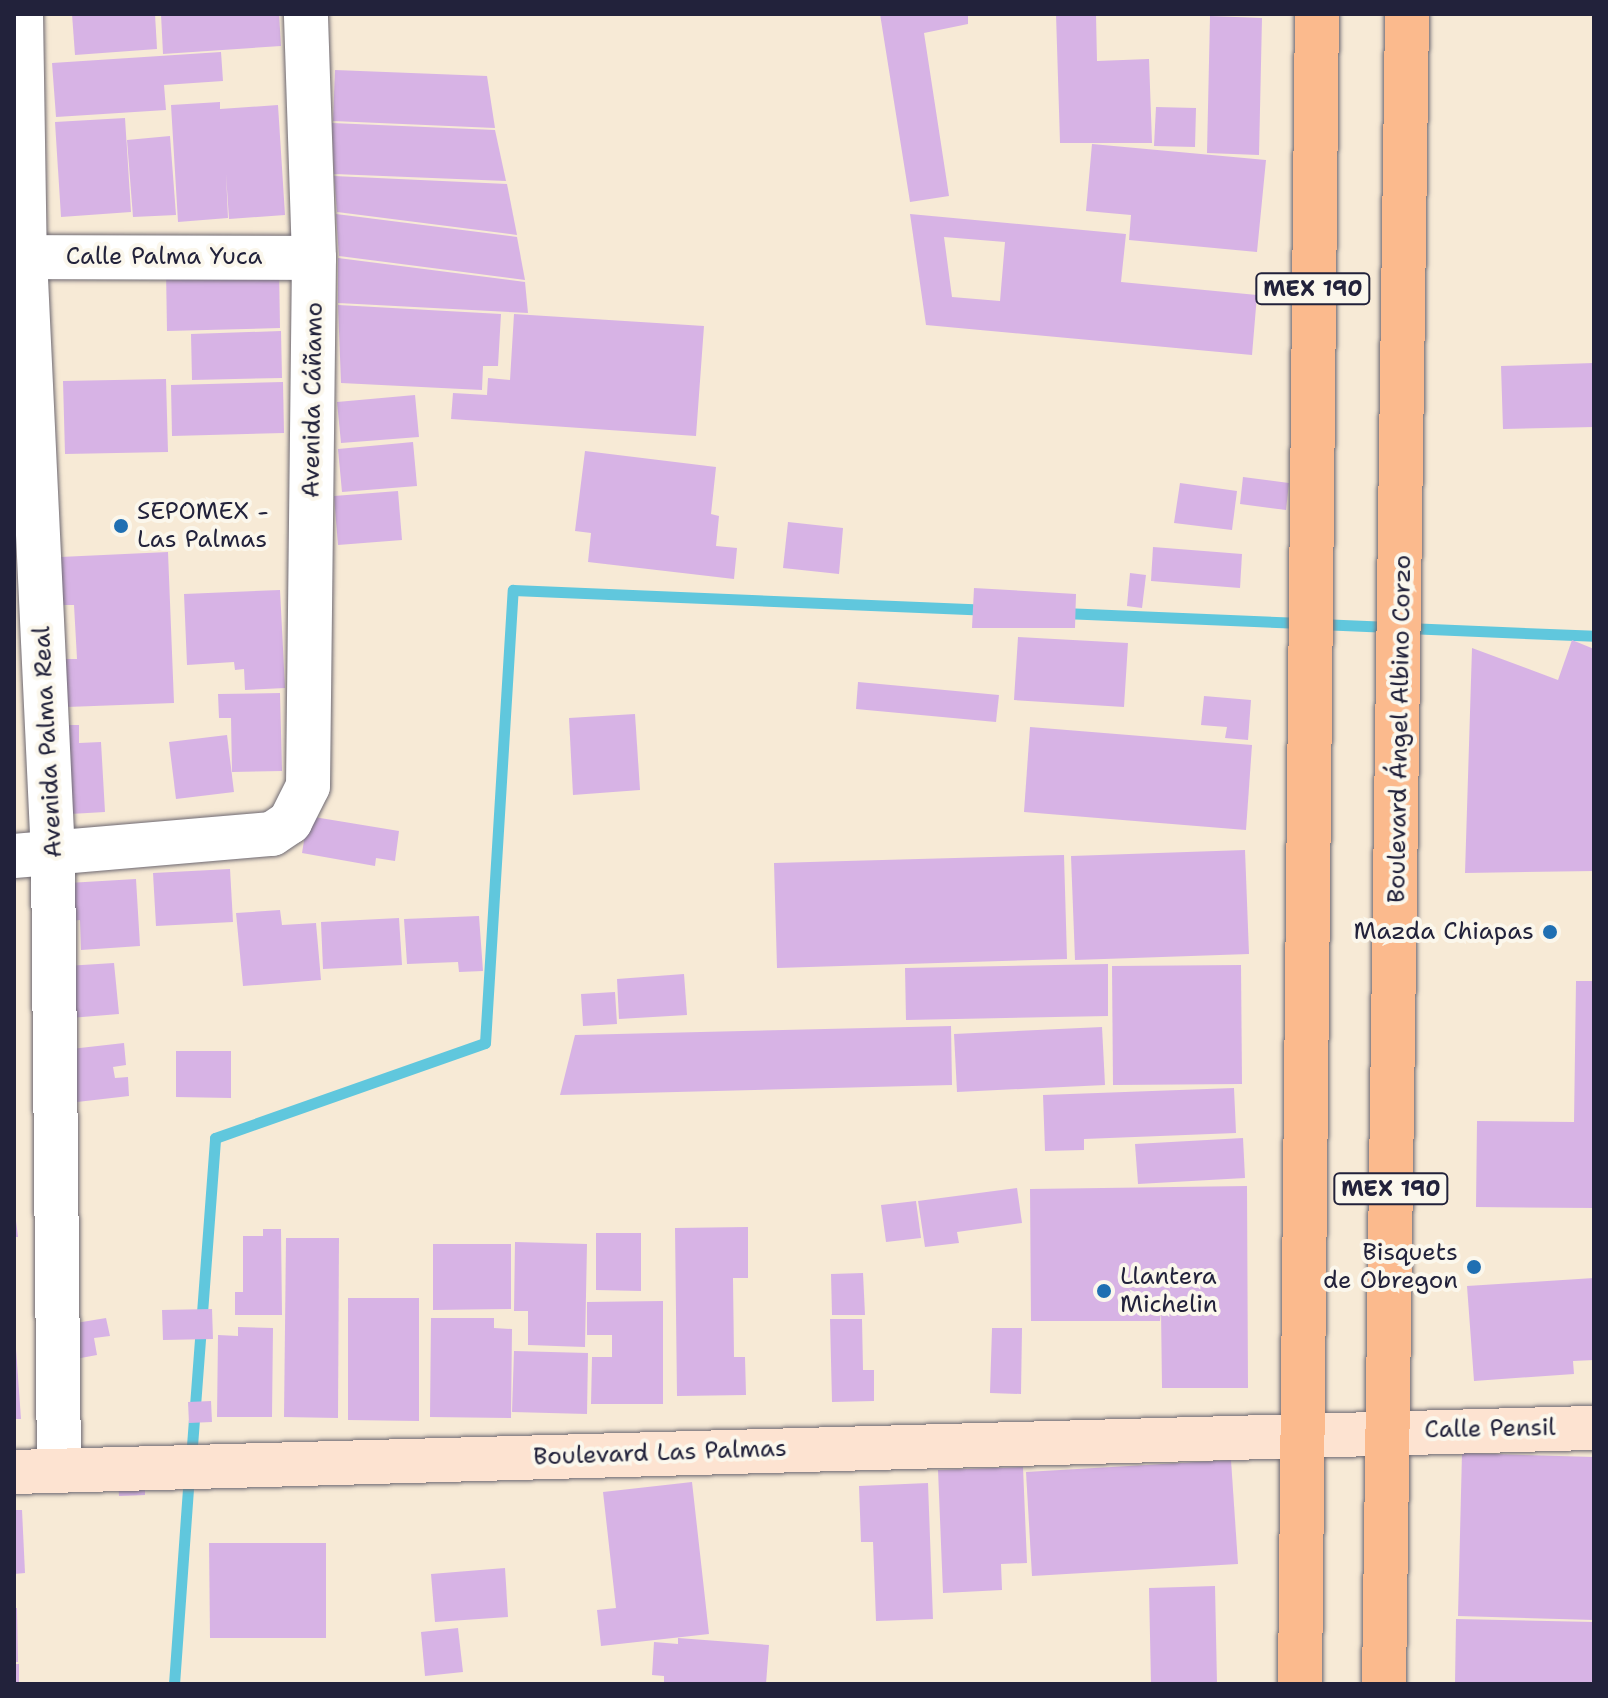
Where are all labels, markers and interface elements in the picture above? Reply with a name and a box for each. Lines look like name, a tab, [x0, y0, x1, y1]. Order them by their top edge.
street label: Calle Palma Yuca	[66, 243, 262, 271]
road number: MEX 190	[1255, 271, 1371, 307]
street label: Avenida Cáñamo	[297, 302, 329, 498]
place label: SEPOMEX - Las Palmas	[137, 498, 269, 554]
marker: SEPOMEX - Las Palmas	[112, 517, 130, 535]
street label: Boulevard Ángel Albino Corzo	[1383, 555, 1417, 903]
street label: Avenida Palma Real	[28, 625, 68, 859]
place label: Mazda Chiapas	[1353, 918, 1534, 946]
marker: Mazda Chiapas	[1541, 923, 1559, 941]
road number: MEX 190	[1333, 1171, 1449, 1207]
place label: Bisquets de Obregon	[1323, 1239, 1458, 1295]
marker: Bisquets de Obregon	[1465, 1258, 1483, 1276]
place label: Llantera Michelin	[1120, 1263, 1217, 1319]
marker: Llantera Michelin	[1095, 1282, 1113, 1300]
street label: Calle Pensil	[1424, 1413, 1556, 1445]
street label: Boulevard Las Palmas	[533, 1434, 787, 1472]

